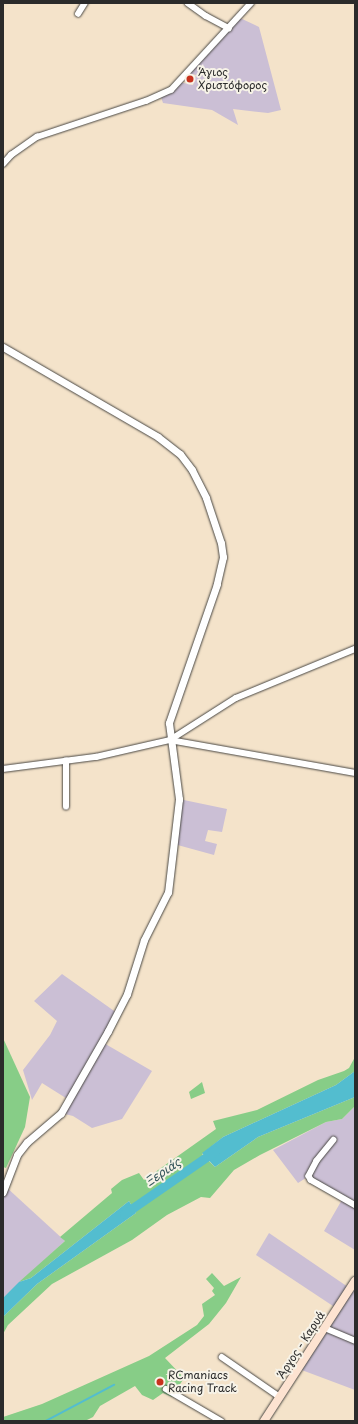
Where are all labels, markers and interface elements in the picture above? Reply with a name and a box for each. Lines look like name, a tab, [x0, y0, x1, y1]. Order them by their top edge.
place label: Άγιος Χριστόφορος	[198, 66, 267, 92]
marker: Άγιος Χριστόφορος	[185, 74, 195, 84]
water label: Ξεριάς	[143, 1155, 183, 1189]
street label: Άργος - Καρυά	[274, 1309, 328, 1381]
place label: RCmaniacs Racing Track	[168, 1369, 237, 1395]
marker: RCmaniacs Racing Track	[155, 1377, 165, 1387]

